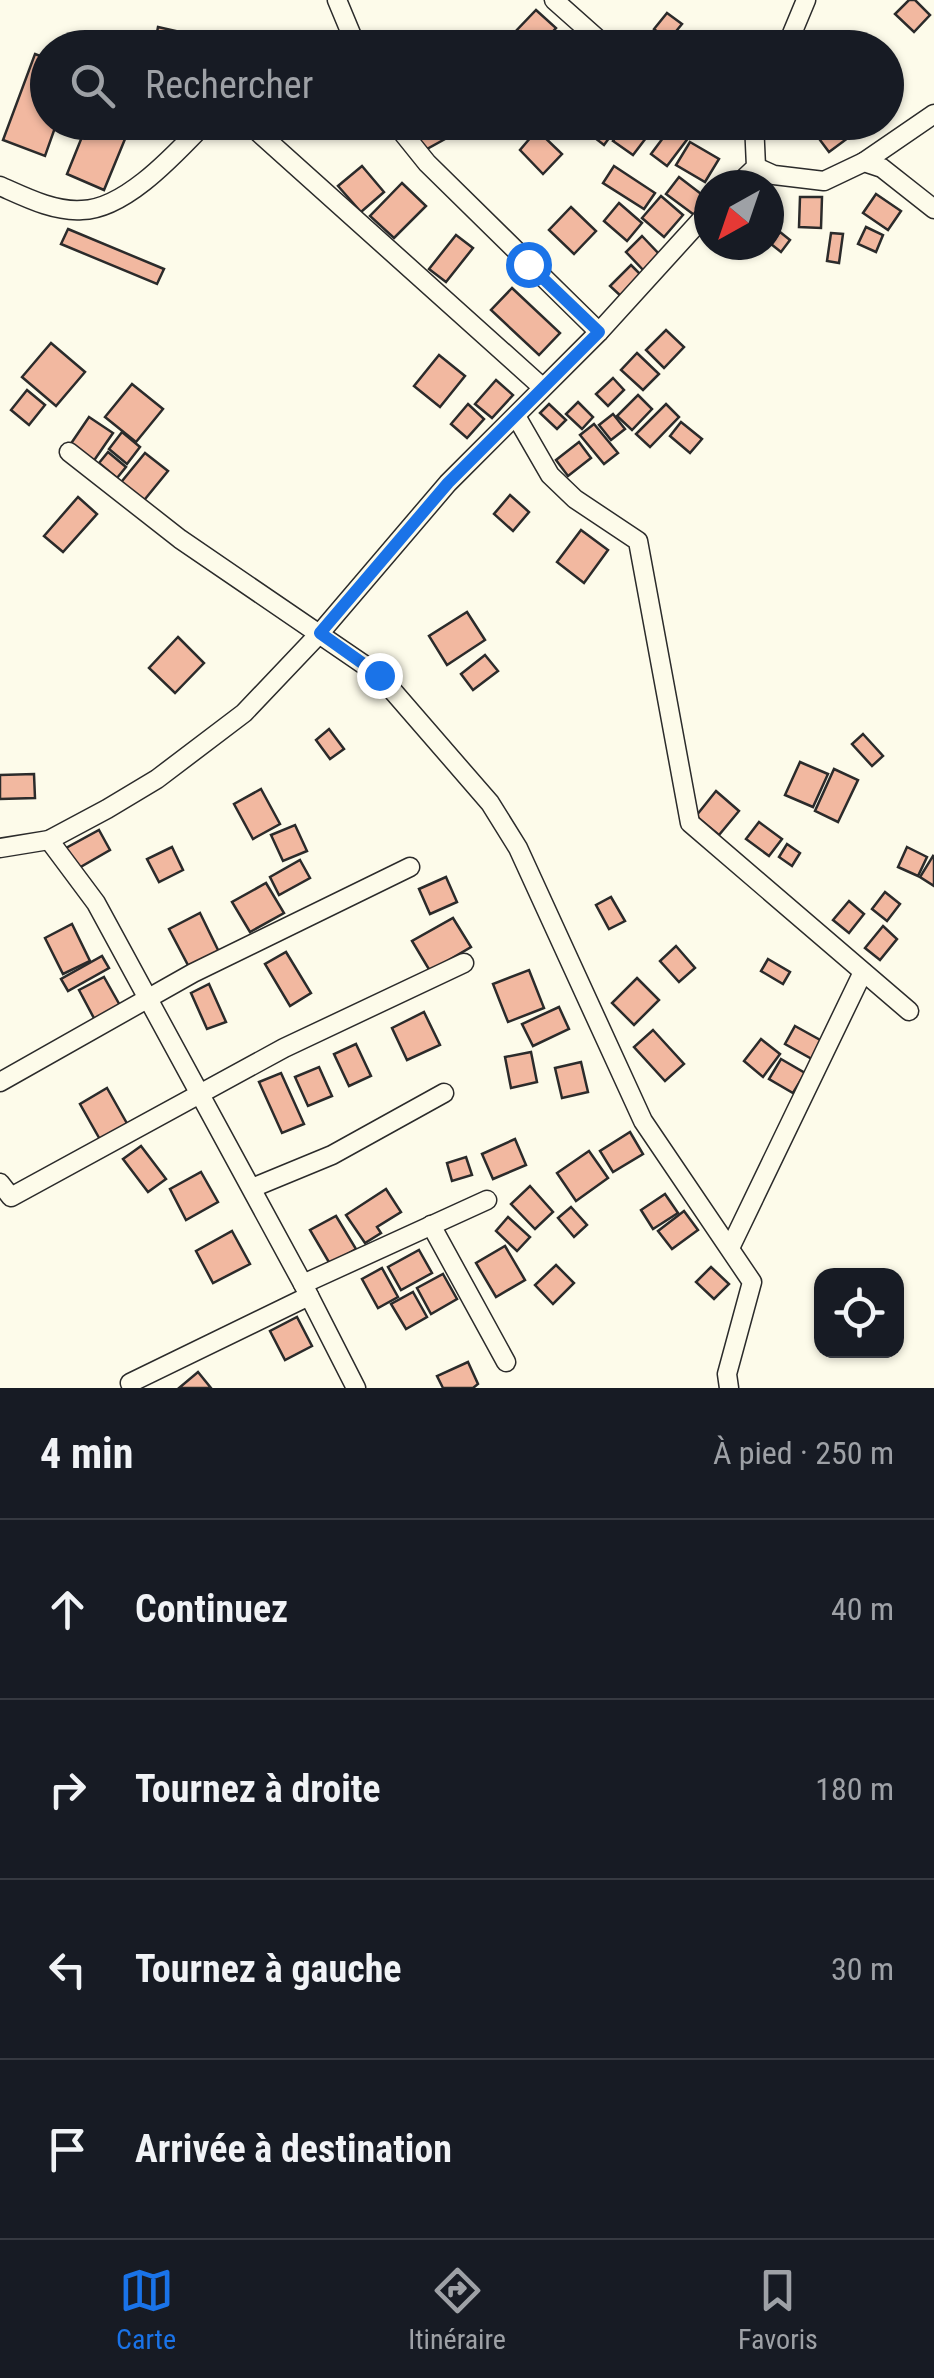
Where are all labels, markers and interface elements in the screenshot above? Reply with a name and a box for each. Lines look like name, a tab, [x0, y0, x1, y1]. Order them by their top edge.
search box	[30, 30, 904, 140]
icon: search	[65, 58, 120, 113]
text: Rechercher	[145, 63, 313, 107]
north arrow	[694, 170, 784, 260]
route start	[506, 242, 552, 288]
route end	[357, 653, 403, 699]
map controls	[814, 1268, 904, 1358]
button: locate	[814, 1268, 904, 1358]
text: 4 min	[40, 1429, 133, 1478]
text: À pied · 250 m	[713, 1434, 894, 1472]
icon: ahead	[40, 1582, 95, 1637]
text: Continuez	[135, 1587, 288, 1631]
text: 40 m	[831, 1590, 894, 1628]
icon: right	[40, 1762, 95, 1817]
text: Tournez à droite	[135, 1767, 381, 1811]
text: 180 m	[815, 1770, 894, 1808]
icon: left	[40, 1942, 95, 1997]
text: Tournez à gauche	[135, 1947, 402, 1991]
text: 30 m	[831, 1950, 894, 1988]
icon: arrive	[40, 2122, 95, 2177]
text: Arrivée à destination	[135, 2127, 452, 2171]
tab: Carte	[116, 2263, 176, 2356]
tab: Itinéraire	[408, 2263, 506, 2356]
tab: Favoris	[738, 2263, 818, 2356]

